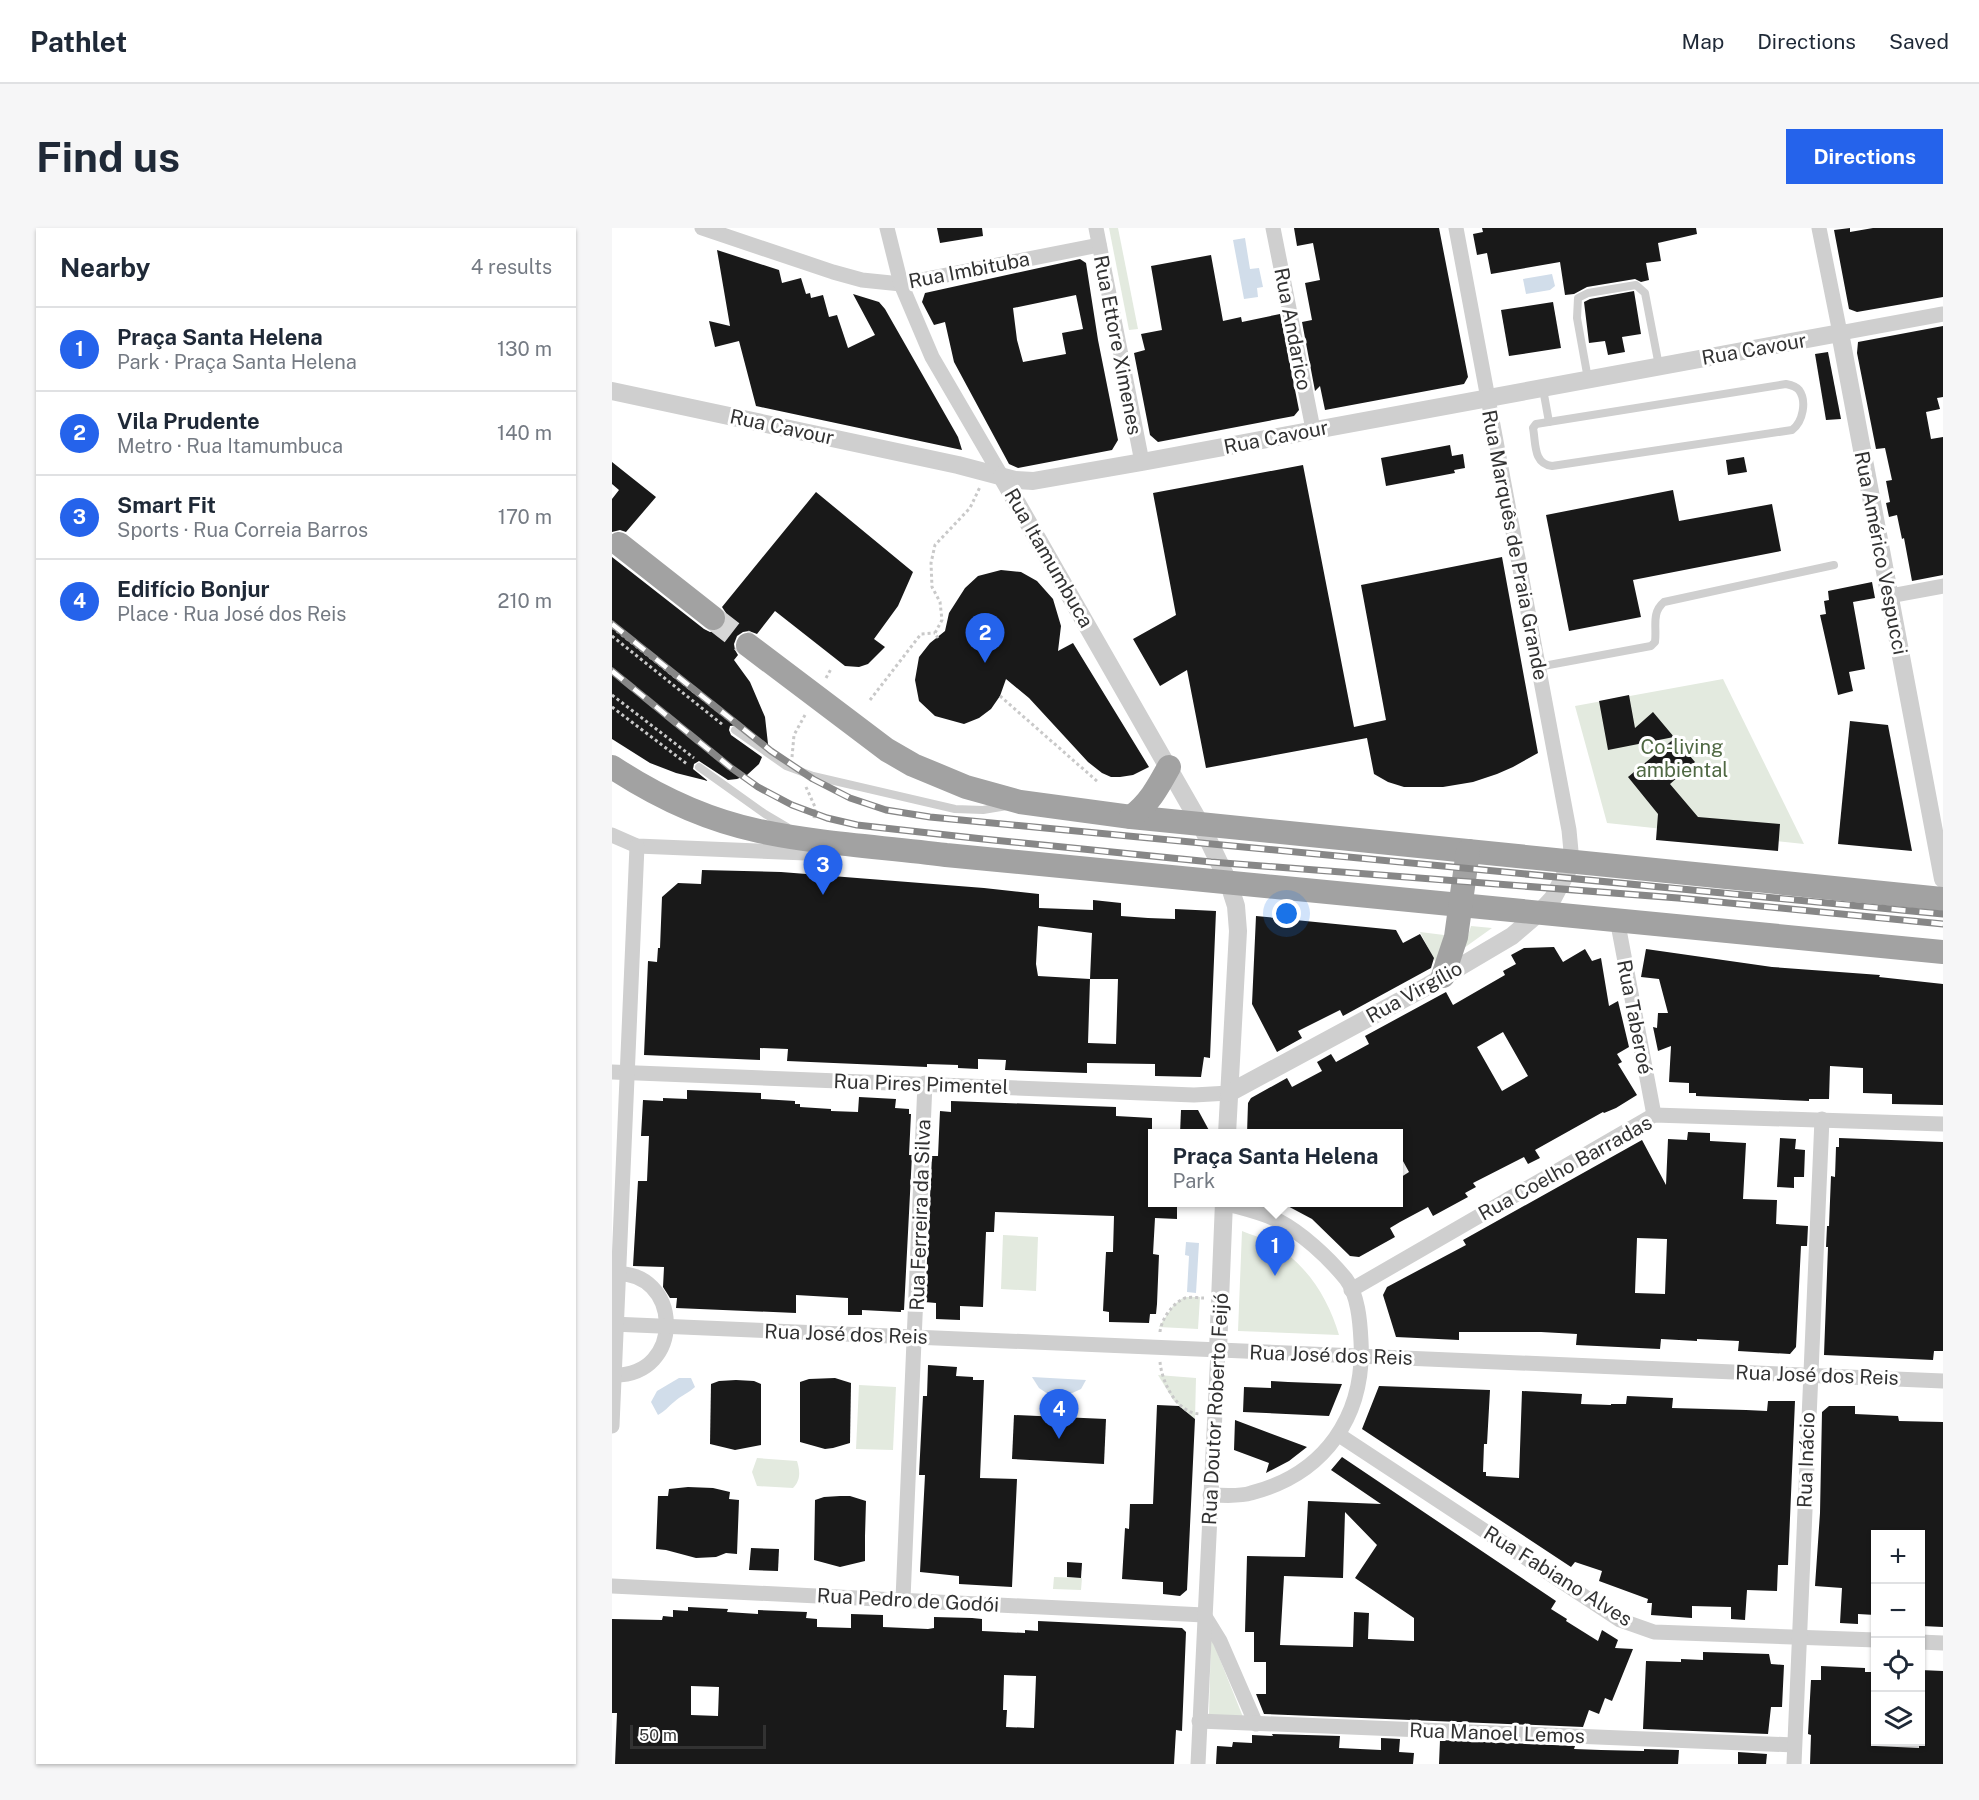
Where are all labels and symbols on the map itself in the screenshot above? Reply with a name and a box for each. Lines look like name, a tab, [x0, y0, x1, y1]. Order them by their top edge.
street label: Rua Imbituba	[906, 246, 1032, 294]
street label: Rua Ettore Ximenes	[1089, 253, 1147, 437]
street label: Rua Andarico	[1269, 266, 1317, 392]
street label: Rua Cavour	[1700, 328, 1808, 370]
street label: Rua Cavour	[728, 404, 836, 450]
street label: Rua Marquês de Praia Grande	[1477, 408, 1553, 682]
street label: Rua Cavour	[1222, 415, 1330, 459]
street label: Rua Américo Vespucci	[1849, 449, 1913, 657]
street label: Rua Itamumbuca	[999, 484, 1099, 632]
pin: 2	[966, 614, 1004, 663]
park label: Co-living ambiental	[1636, 735, 1728, 782]
pin: 3	[804, 846, 842, 895]
your location	[1272, 899, 1301, 928]
street label: Rua Virgílio	[1362, 956, 1466, 1028]
street label: Rua Taberoé	[1612, 958, 1658, 1076]
street label: Rua Pires Pimentel	[833, 1069, 1009, 1099]
street label: Rua Coelho Barradas	[1474, 1110, 1656, 1226]
street label: Rua Ferreira da Silva	[905, 1119, 935, 1311]
pin: 1	[1256, 1226, 1294, 1276]
street label: Rua Doutor Roberto Feijó	[1197, 1292, 1233, 1526]
street label: Rua José dos Reis	[764, 1319, 928, 1349]
street label: Rua José dos Reis	[1249, 1340, 1413, 1370]
street label: Rua José dos Reis	[1735, 1360, 1899, 1390]
pin: 4	[1040, 1390, 1078, 1439]
street label: Rua Inácio	[1792, 1412, 1820, 1508]
street label: Rua Fabiano Alves	[1479, 1521, 1637, 1631]
street label: Rua Pedro de Godói	[816, 1583, 1000, 1617]
street label: Rua Manoel Lemos	[1409, 1718, 1585, 1748]
scale bar	[630, 1722, 766, 1750]

